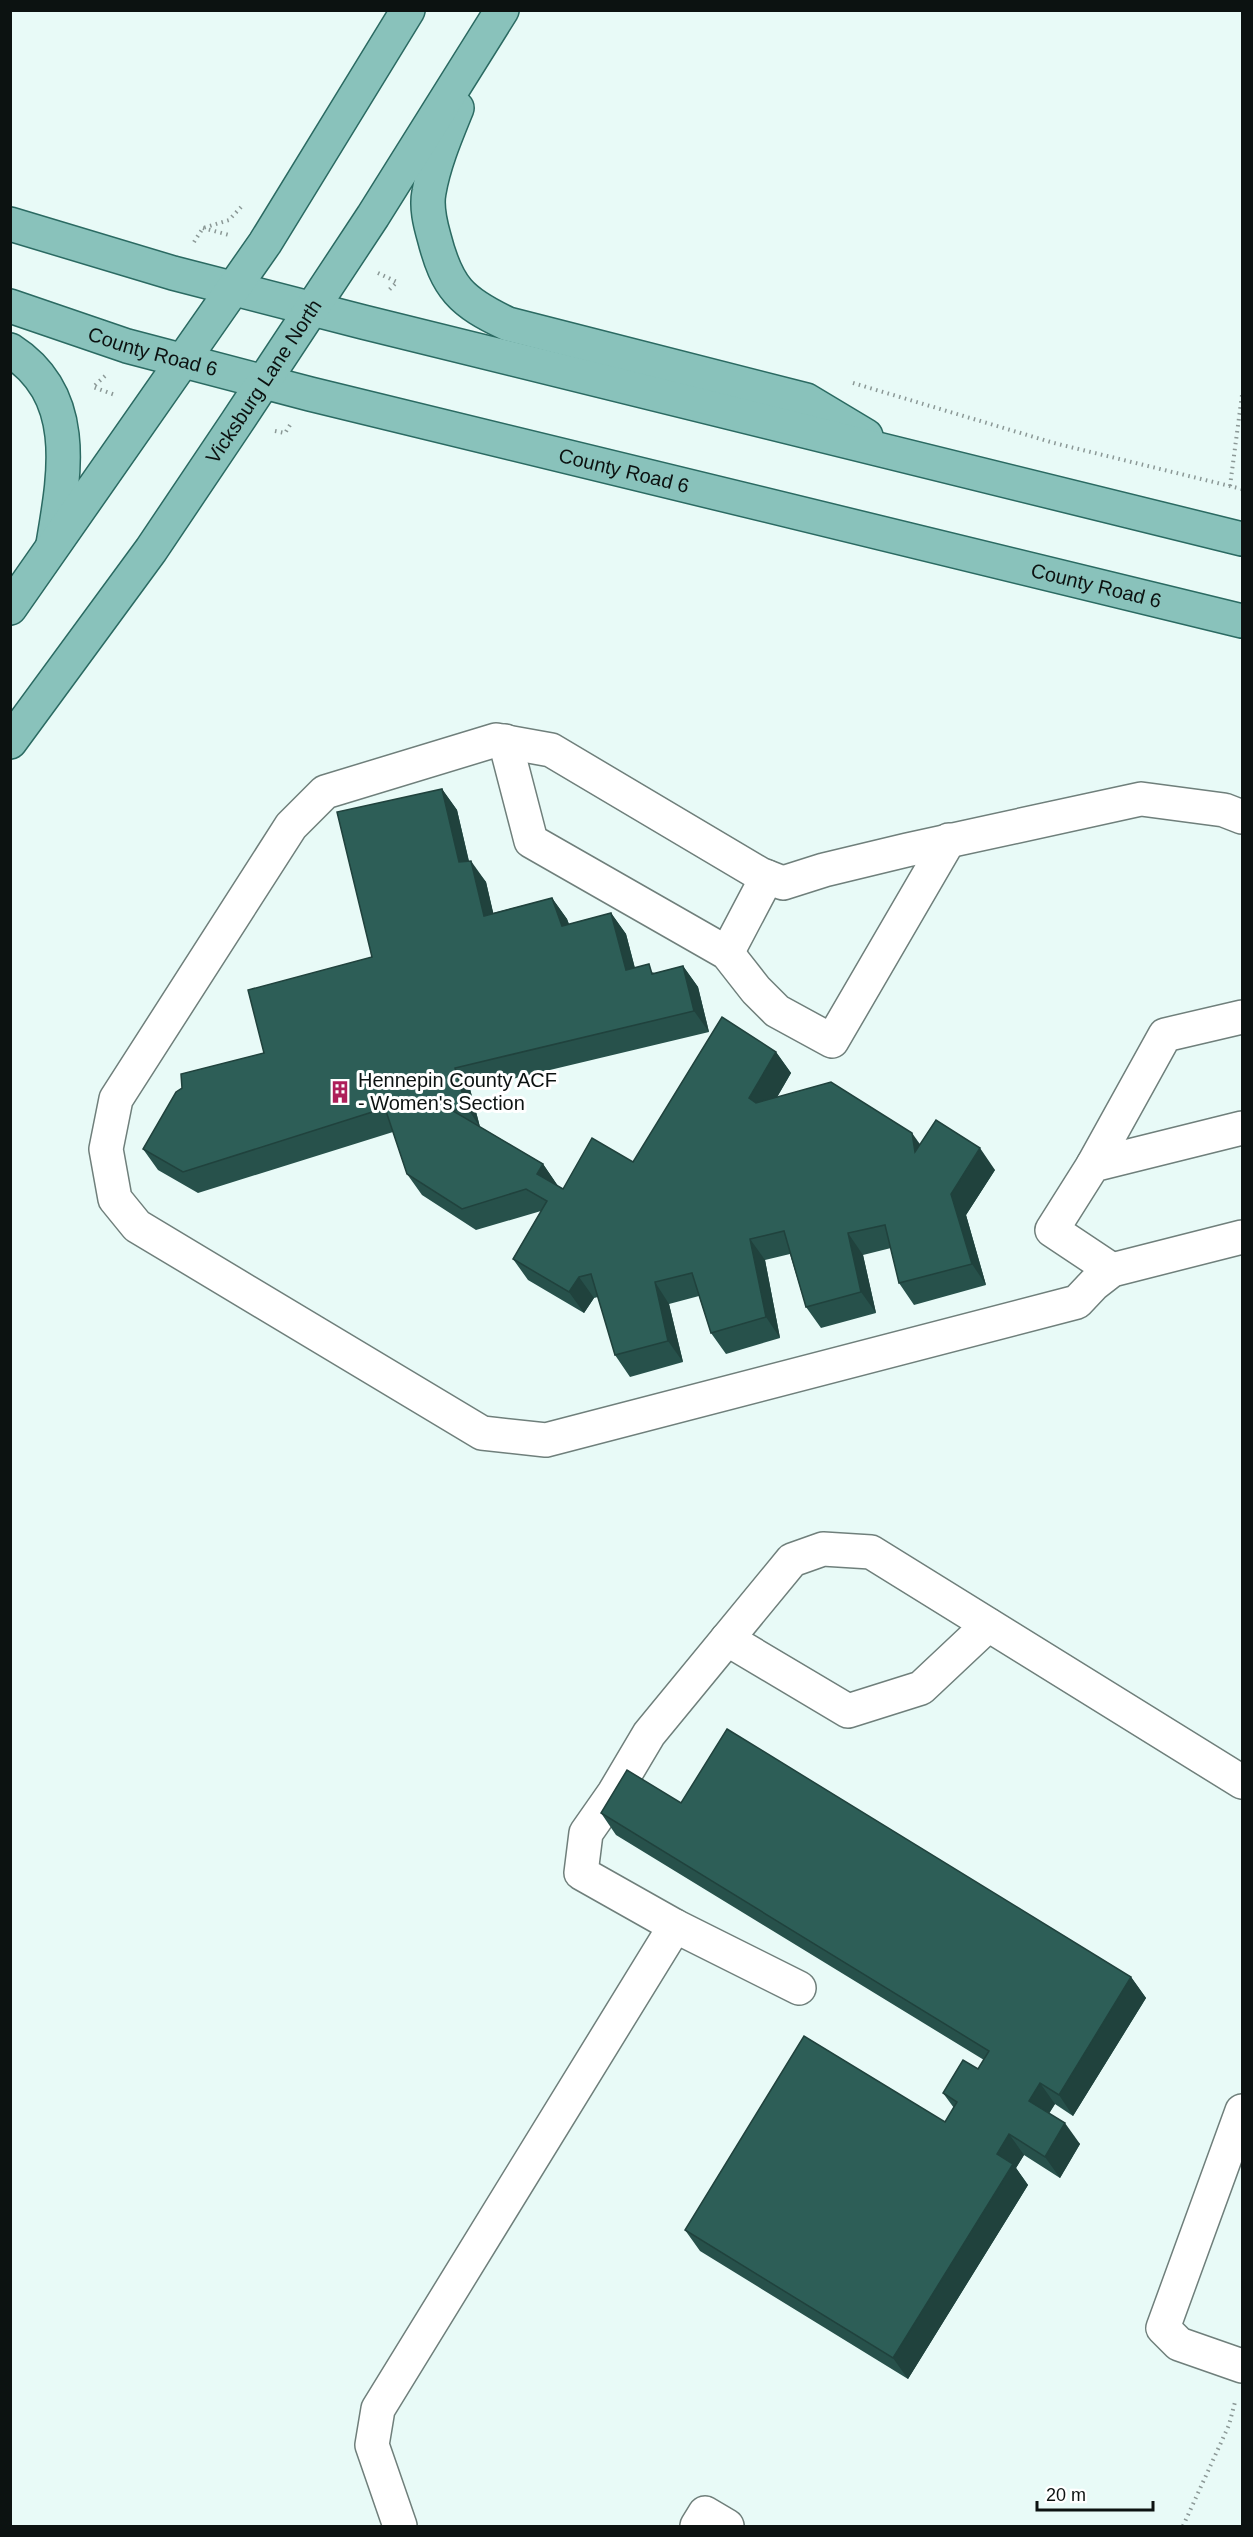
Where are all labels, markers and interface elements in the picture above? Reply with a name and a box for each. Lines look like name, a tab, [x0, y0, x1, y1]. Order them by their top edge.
street label: Vicksburg Lane North	[201, 295, 326, 468]
street label: County Road 6	[85, 323, 220, 380]
street label: County Road 6	[557, 444, 691, 497]
street label: County Road 6	[1029, 559, 1164, 612]
place label: Hennepin County ACF - Women's Section	[358, 1069, 557, 1114]
building icon: Hennepin County ACF - Women's Section	[327, 1079, 353, 1105]
scale bar	[1037, 2474, 1152, 2512]
text: 20 m	[1046, 2485, 1086, 2505]

